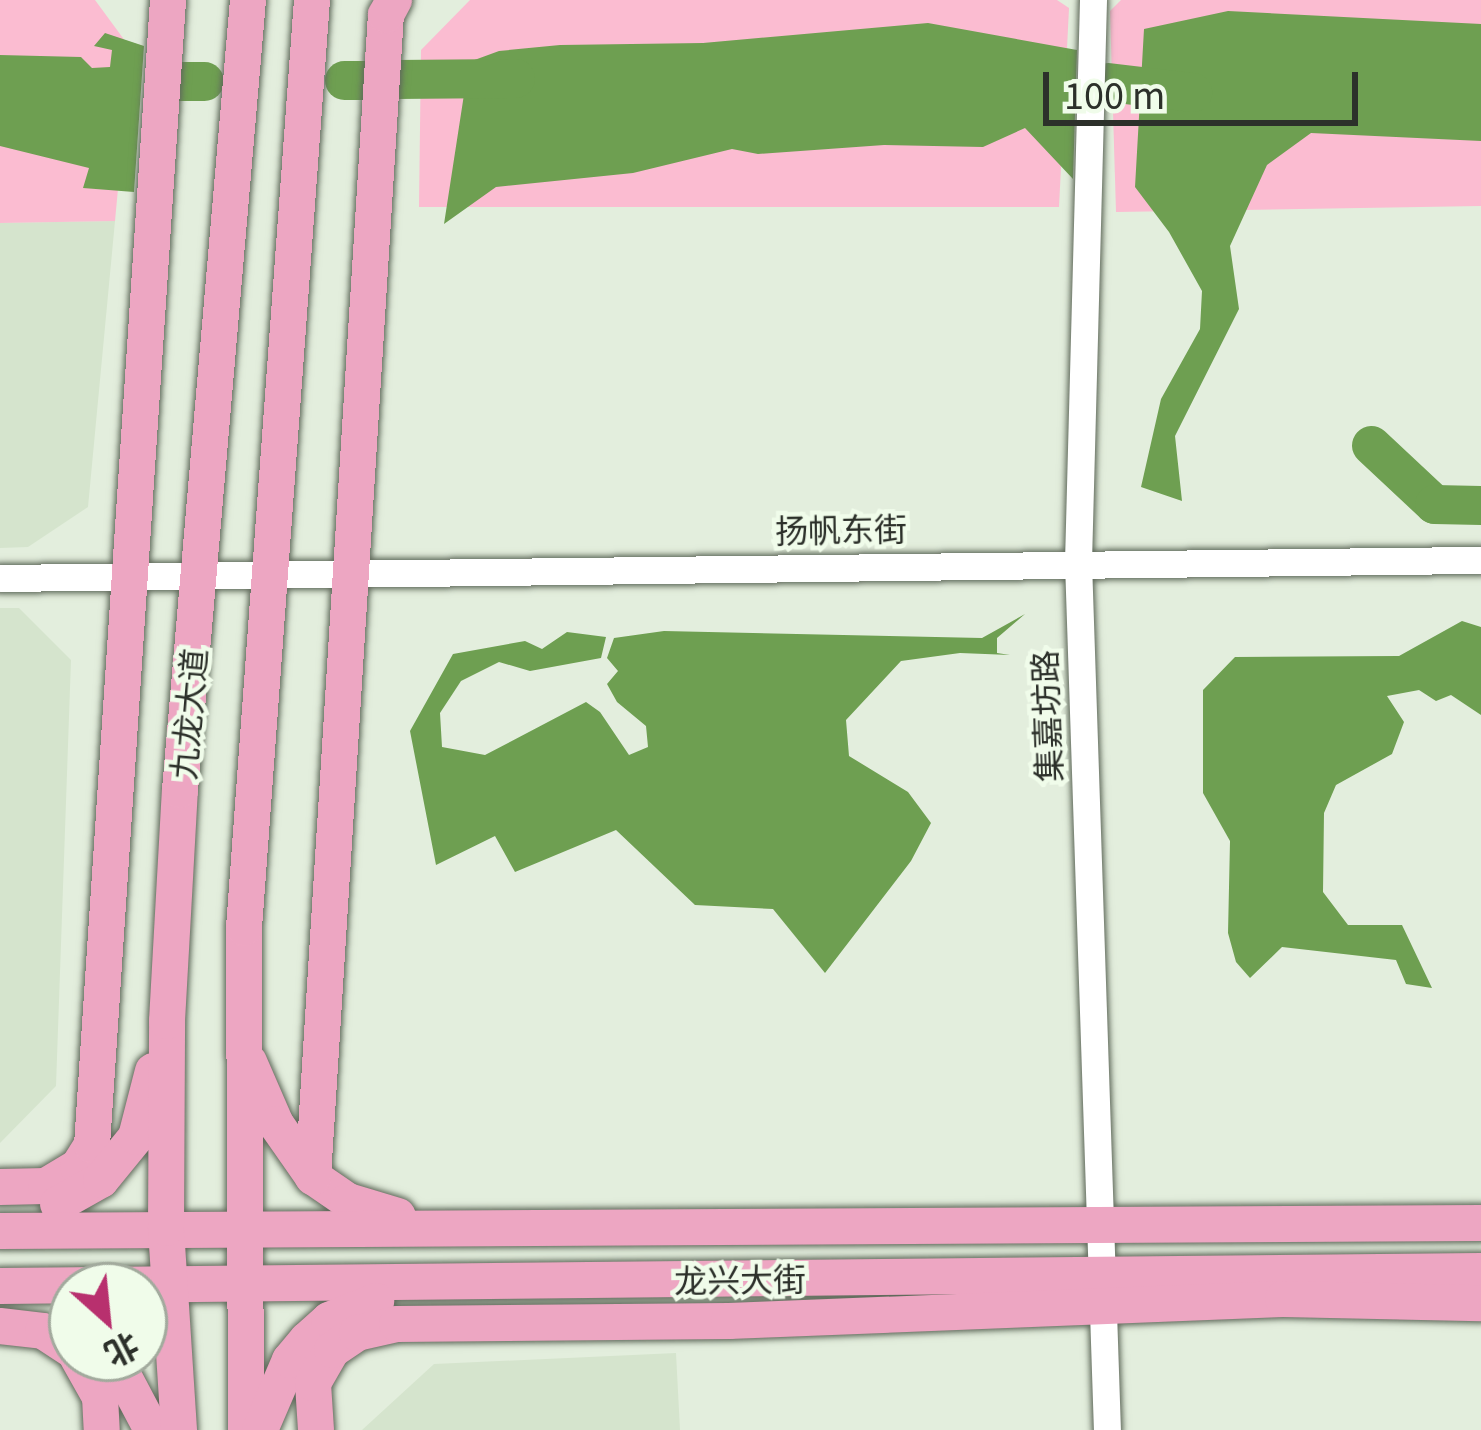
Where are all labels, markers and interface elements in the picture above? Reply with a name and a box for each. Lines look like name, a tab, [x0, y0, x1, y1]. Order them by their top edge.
scale bar	[1049, 48, 1364, 122]
text: 100 m	[1064, 67, 1165, 119]
street label: 扬帆东街	[775, 508, 907, 550]
street label: 九龙大道	[163, 647, 213, 781]
street label: 集嘉坊路	[1024, 649, 1068, 783]
street label: 龙兴大街	[674, 1258, 806, 1300]
north arrow	[48, 1262, 168, 1382]
text: 北	[97, 1323, 149, 1380]

